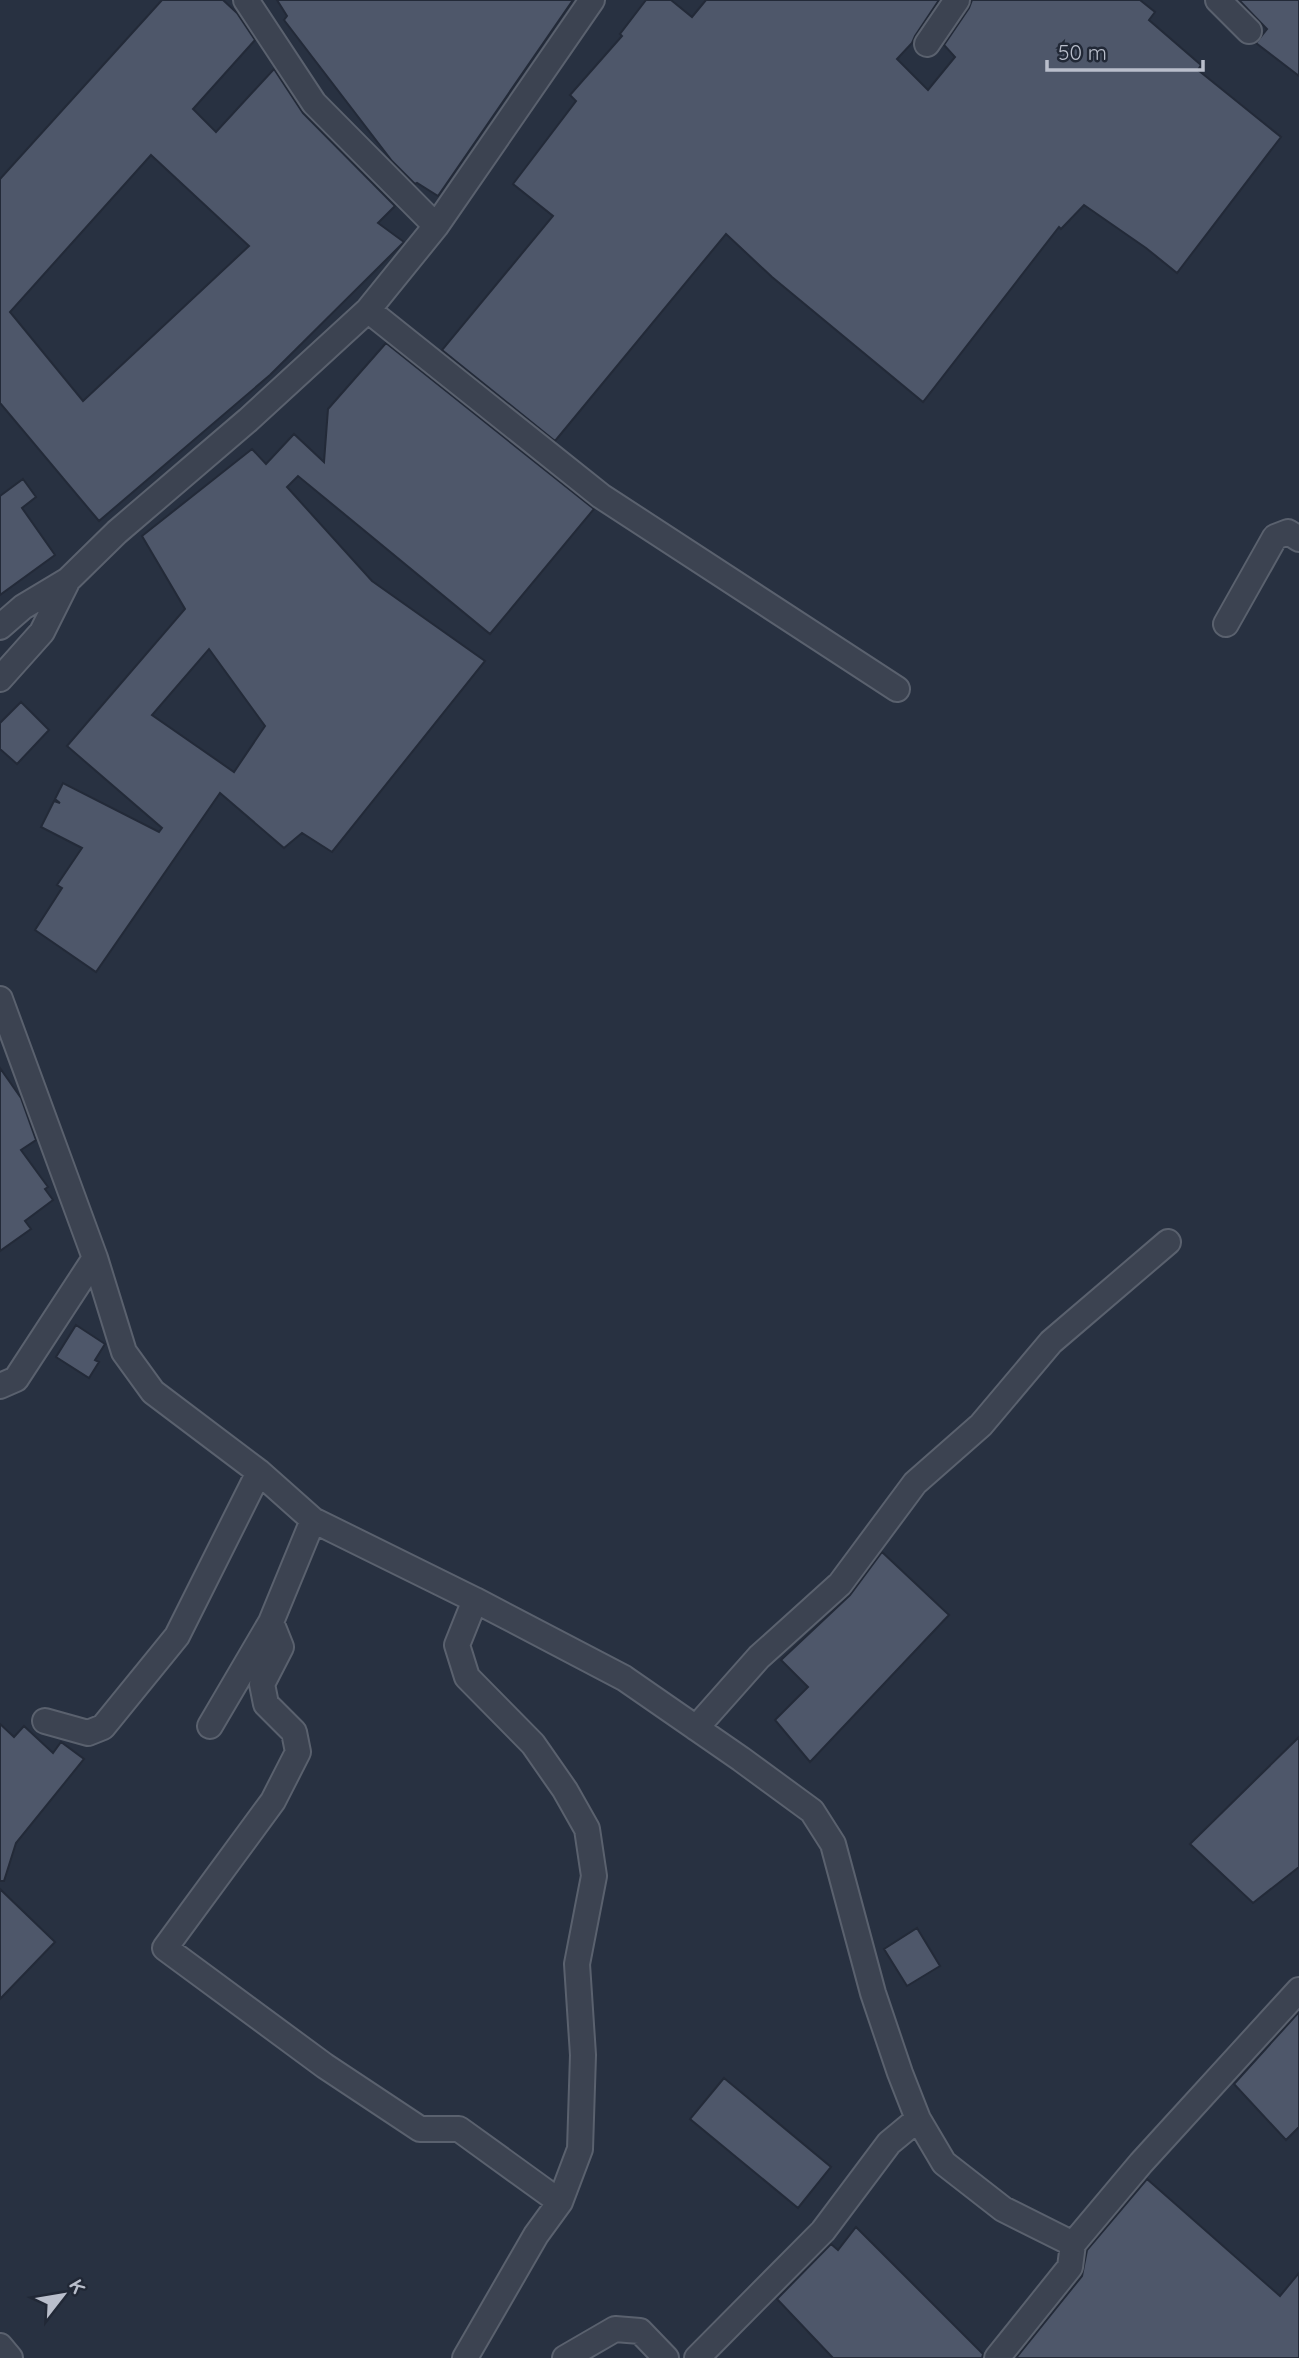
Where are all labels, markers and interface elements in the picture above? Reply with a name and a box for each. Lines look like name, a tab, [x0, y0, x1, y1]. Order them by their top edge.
scale bar	[1047, 28, 1203, 72]
text: 50 m	[1058, 39, 1107, 65]
north arrow	[28, 2260, 98, 2330]
text: K	[64, 2275, 91, 2298]

